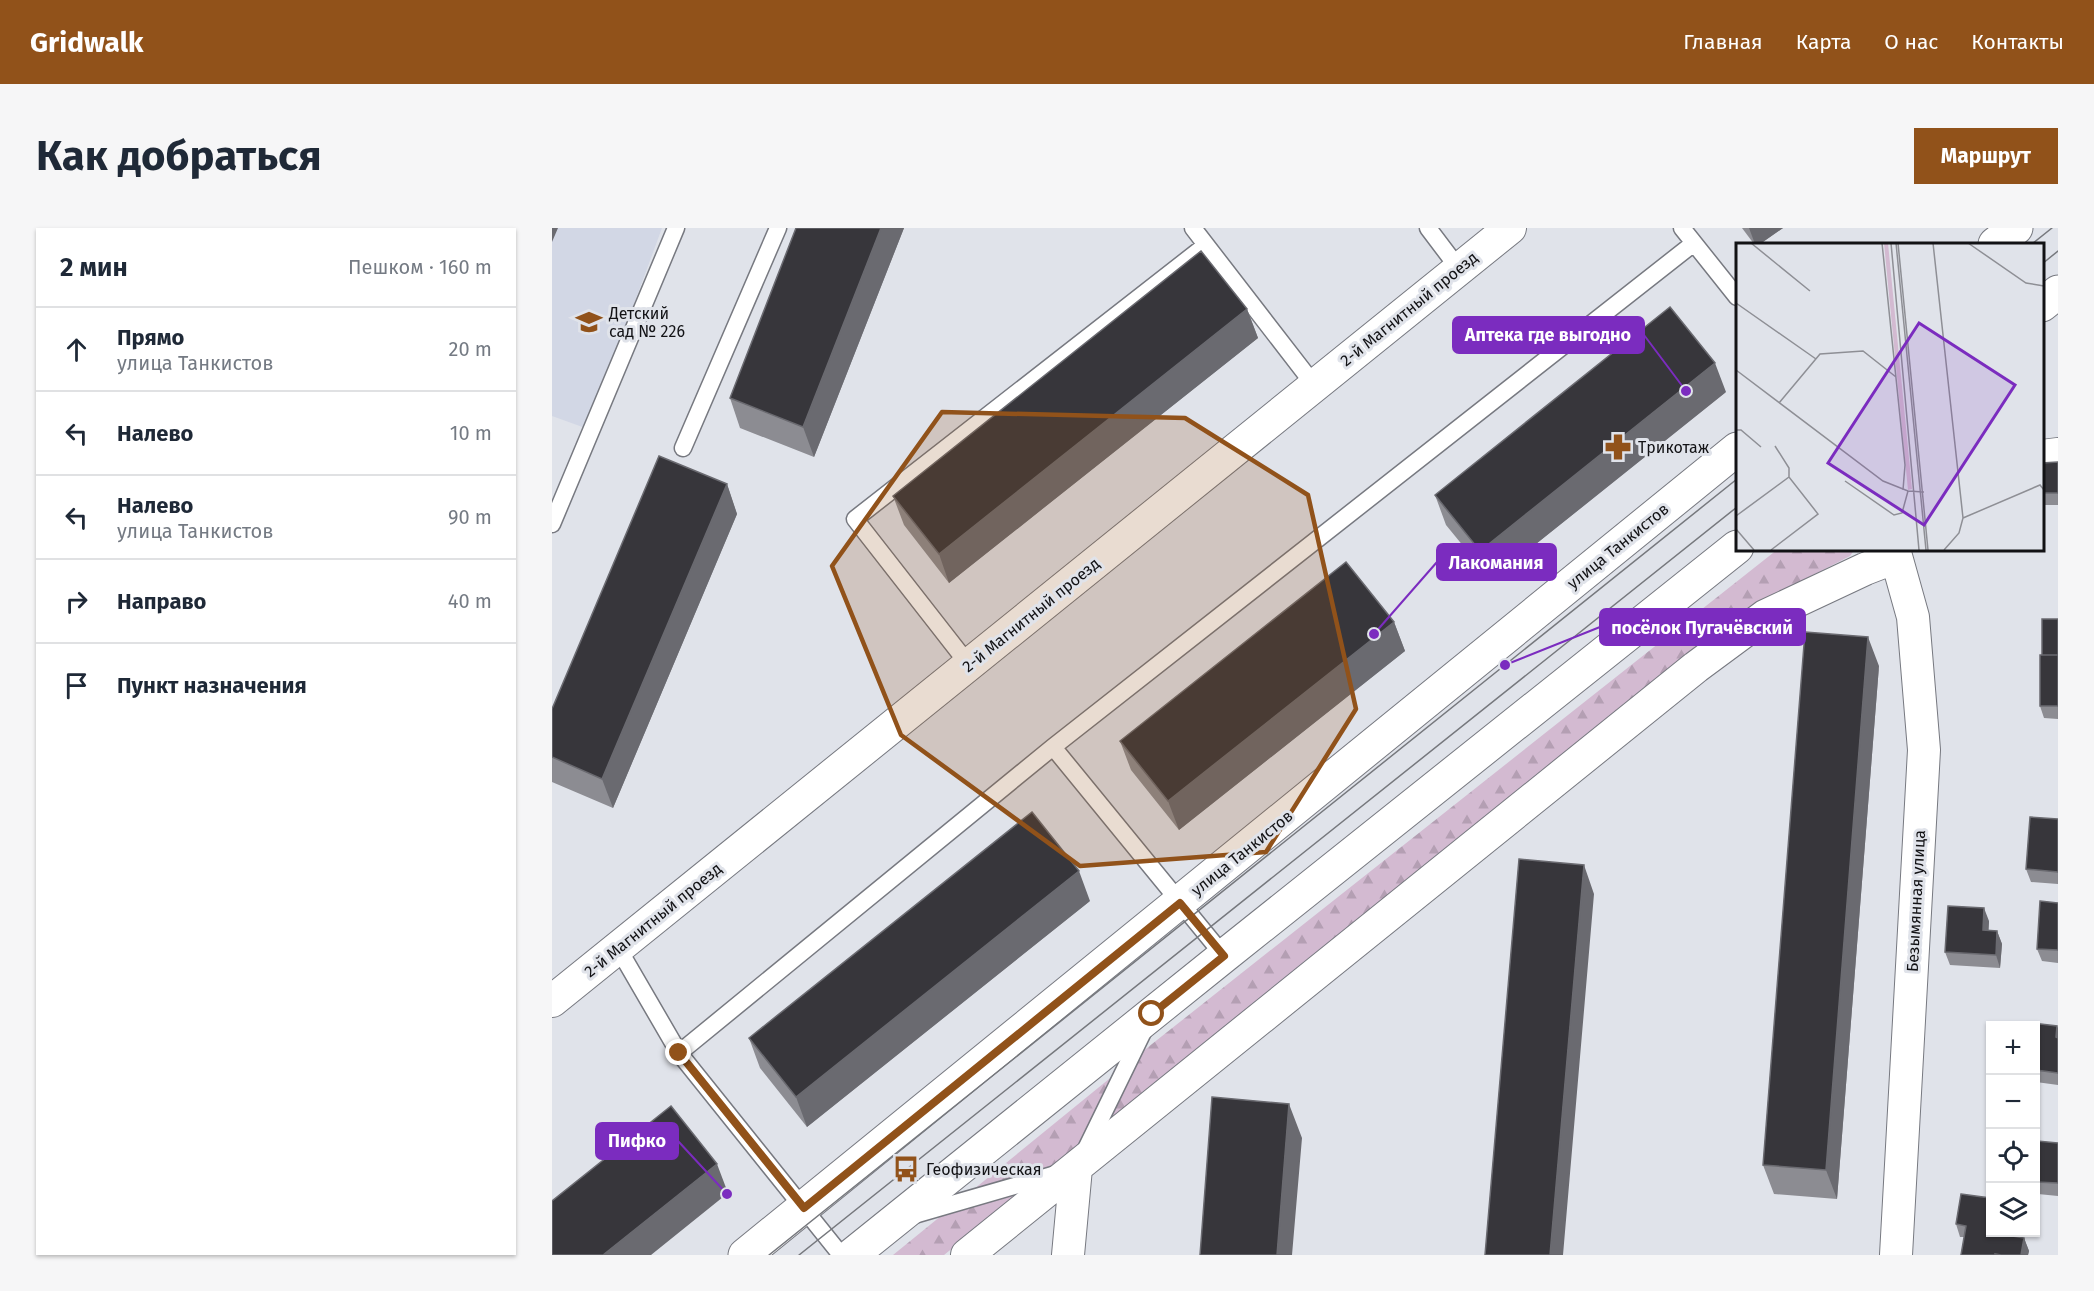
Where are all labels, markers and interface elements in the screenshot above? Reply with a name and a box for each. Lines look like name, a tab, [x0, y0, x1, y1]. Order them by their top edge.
text: Gridwalk	[30, 26, 143, 59]
text: Главная	[1683, 29, 1763, 55]
text: Карта	[1796, 29, 1851, 55]
text: О нас	[1884, 29, 1938, 55]
text: Контакты	[1971, 29, 2064, 55]
button: Маршрут	[1914, 128, 2058, 184]
text: Как добраться	[36, 131, 322, 181]
inset map	[1736, 243, 2043, 550]
street label: 2-й Магнитный проезд	[1337, 248, 1481, 370]
text: 2 мин	[60, 252, 128, 283]
text: Пешком · 160 m	[348, 255, 492, 279]
place label: Детский сад № 226	[608, 304, 685, 341]
school or university icon: Детский сад № 226	[574, 307, 604, 337]
callout: Аптека где выгодно	[1453, 317, 1644, 353]
text: Прямо	[117, 324, 184, 351]
text: Аптека где выгодно	[1464, 324, 1631, 346]
icon: ahead	[60, 333, 93, 366]
text: 20 m	[449, 337, 492, 361]
text: улица Танкистов	[117, 351, 274, 375]
icon: left	[60, 417, 93, 450]
text: Налево	[117, 420, 193, 447]
text: 10 m	[450, 421, 492, 445]
pharmacy icon: Трикотаж	[1603, 432, 1633, 462]
place label: Трикотаж	[1638, 438, 1710, 457]
text: Налево	[117, 492, 193, 519]
street label: улица Танкистов	[1563, 499, 1673, 593]
icon: left	[60, 501, 93, 534]
text: 90 m	[448, 505, 492, 529]
text: улица Танкистов	[117, 519, 274, 543]
callout: Лакомания	[1437, 544, 1556, 580]
text: Лакомания	[1449, 552, 1543, 574]
street label: 2-й Магнитный проезд	[959, 554, 1103, 676]
icon: right	[60, 585, 93, 618]
text: Направо	[117, 588, 206, 615]
text: 40 m	[448, 589, 492, 613]
callout: посёлок Пугачёвский	[1600, 609, 1805, 645]
text: посёлок Пугачёвский	[1611, 617, 1793, 639]
icon: arrive	[60, 669, 93, 702]
text: Пункт назначения	[117, 672, 307, 699]
street label: улица Танкистов	[1187, 806, 1297, 900]
street label: Безымянная улица	[1903, 829, 1929, 973]
street label: 2-й Магнитный проезд	[581, 859, 725, 981]
route start	[1138, 1000, 1164, 1026]
map controls	[1986, 1021, 2040, 1237]
button: +	[1986, 1021, 2040, 1075]
route end	[665, 1039, 691, 1065]
button: −	[1986, 1075, 2040, 1129]
callout: Пифко	[596, 1123, 678, 1159]
button: locate	[1986, 1129, 2040, 1183]
text: Пифко	[608, 1130, 666, 1152]
bus stop icon: Геофизическая	[891, 1154, 921, 1184]
place label: Геофизическая	[926, 1160, 1042, 1179]
button: layers	[1986, 1183, 2040, 1237]

